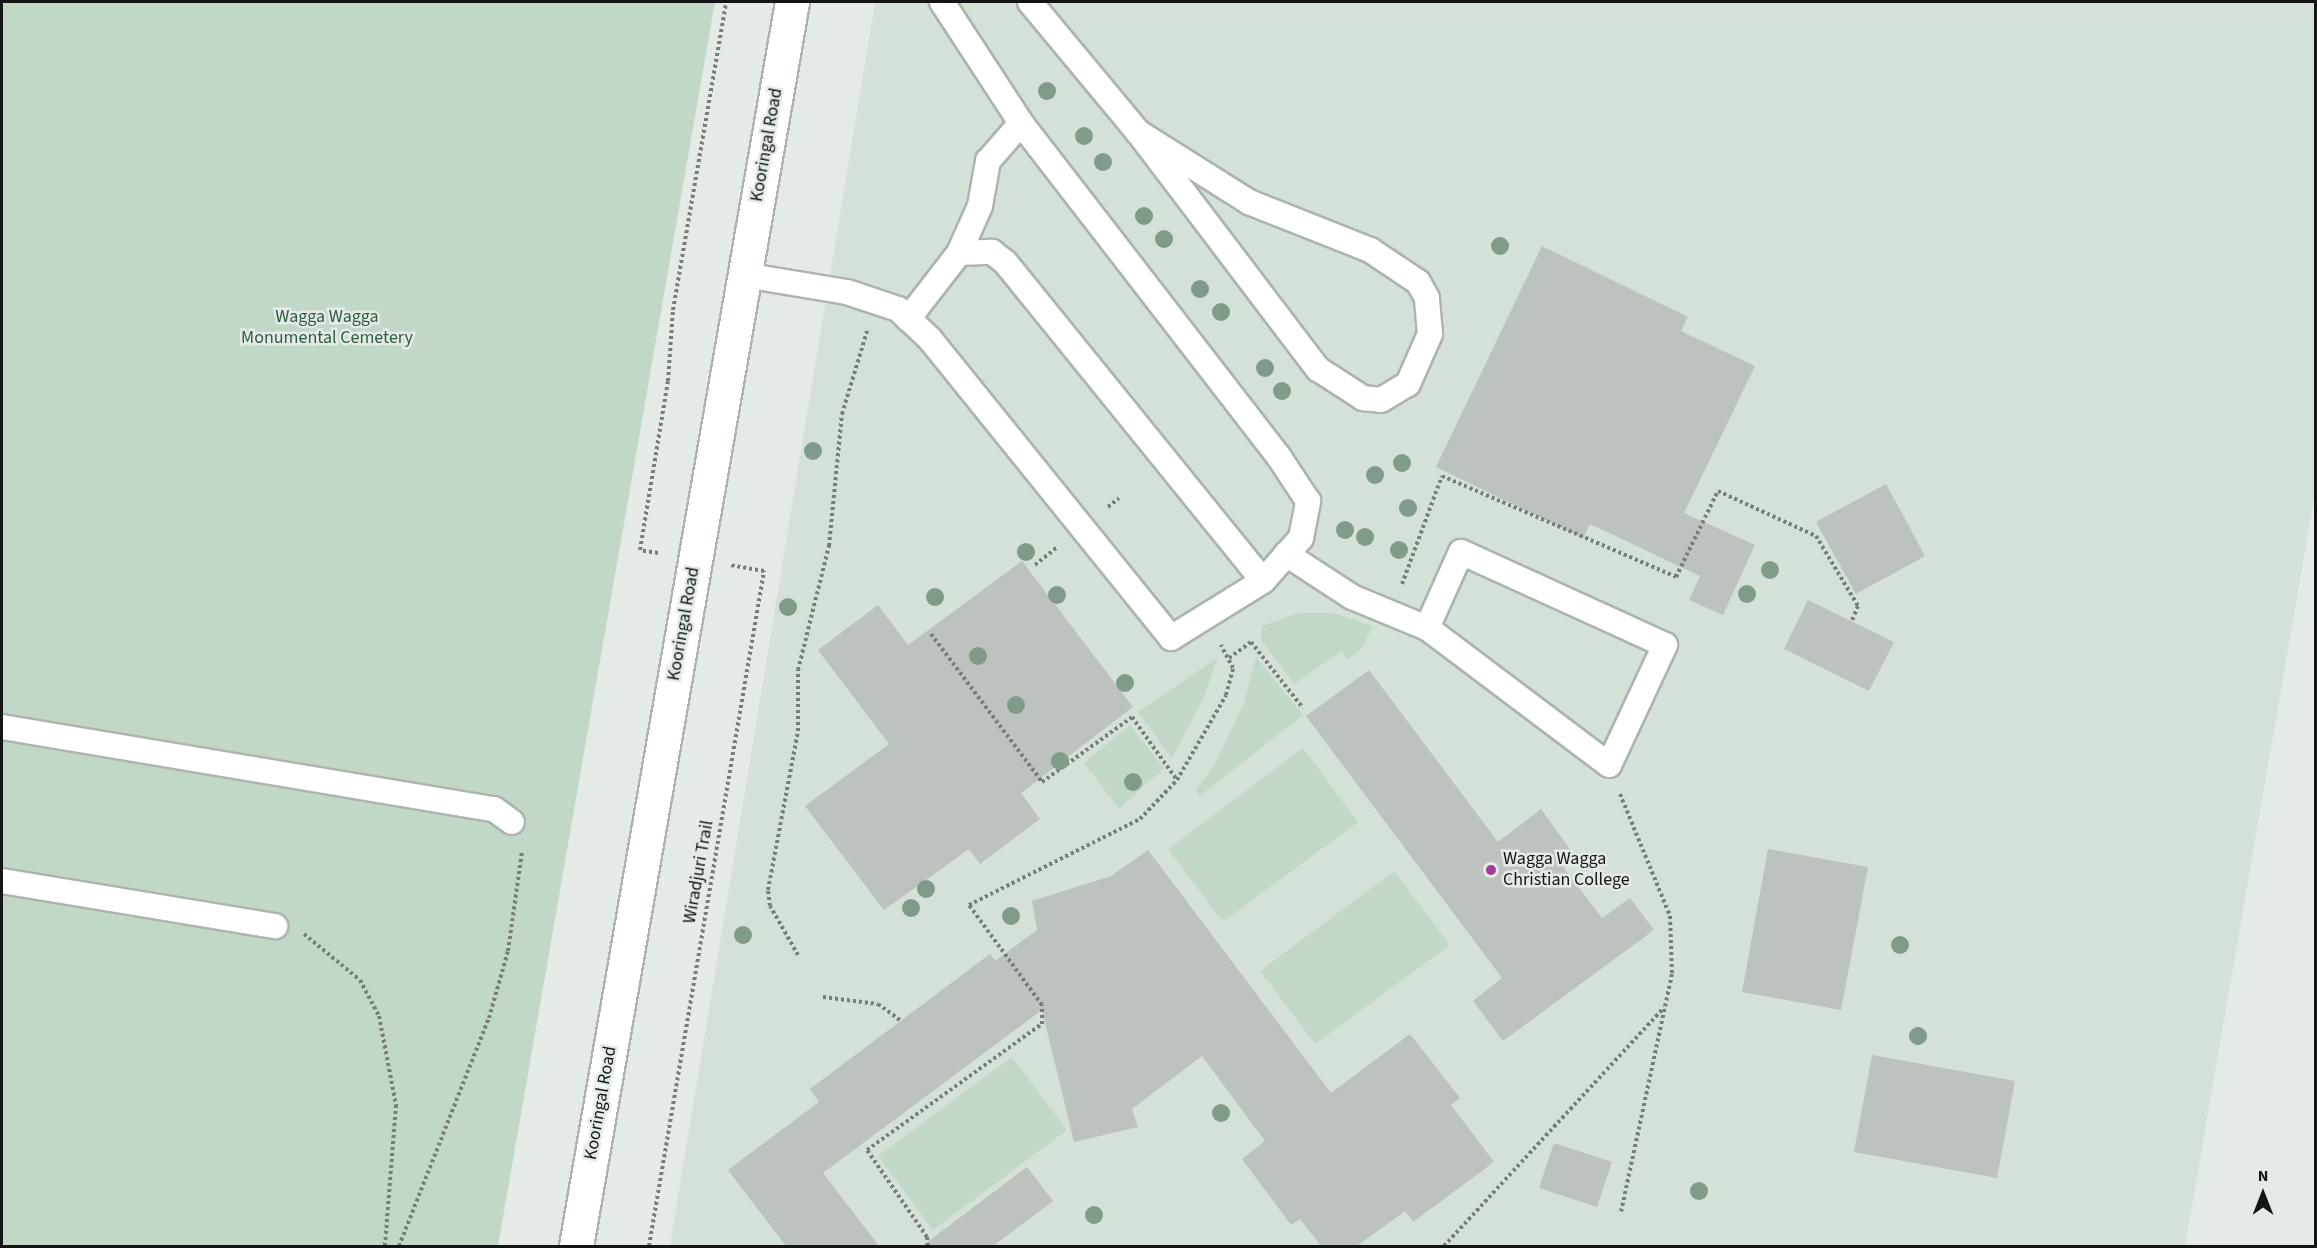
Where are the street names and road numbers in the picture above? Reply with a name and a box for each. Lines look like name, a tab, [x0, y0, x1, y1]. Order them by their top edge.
street label: Kooringal Road	[746, 87, 788, 203]
street label: Kooringal Road	[663, 566, 705, 682]
street label: Wiradjuri Trail	[679, 819, 719, 925]
street label: Kooringal Road	[580, 1045, 622, 1161]

